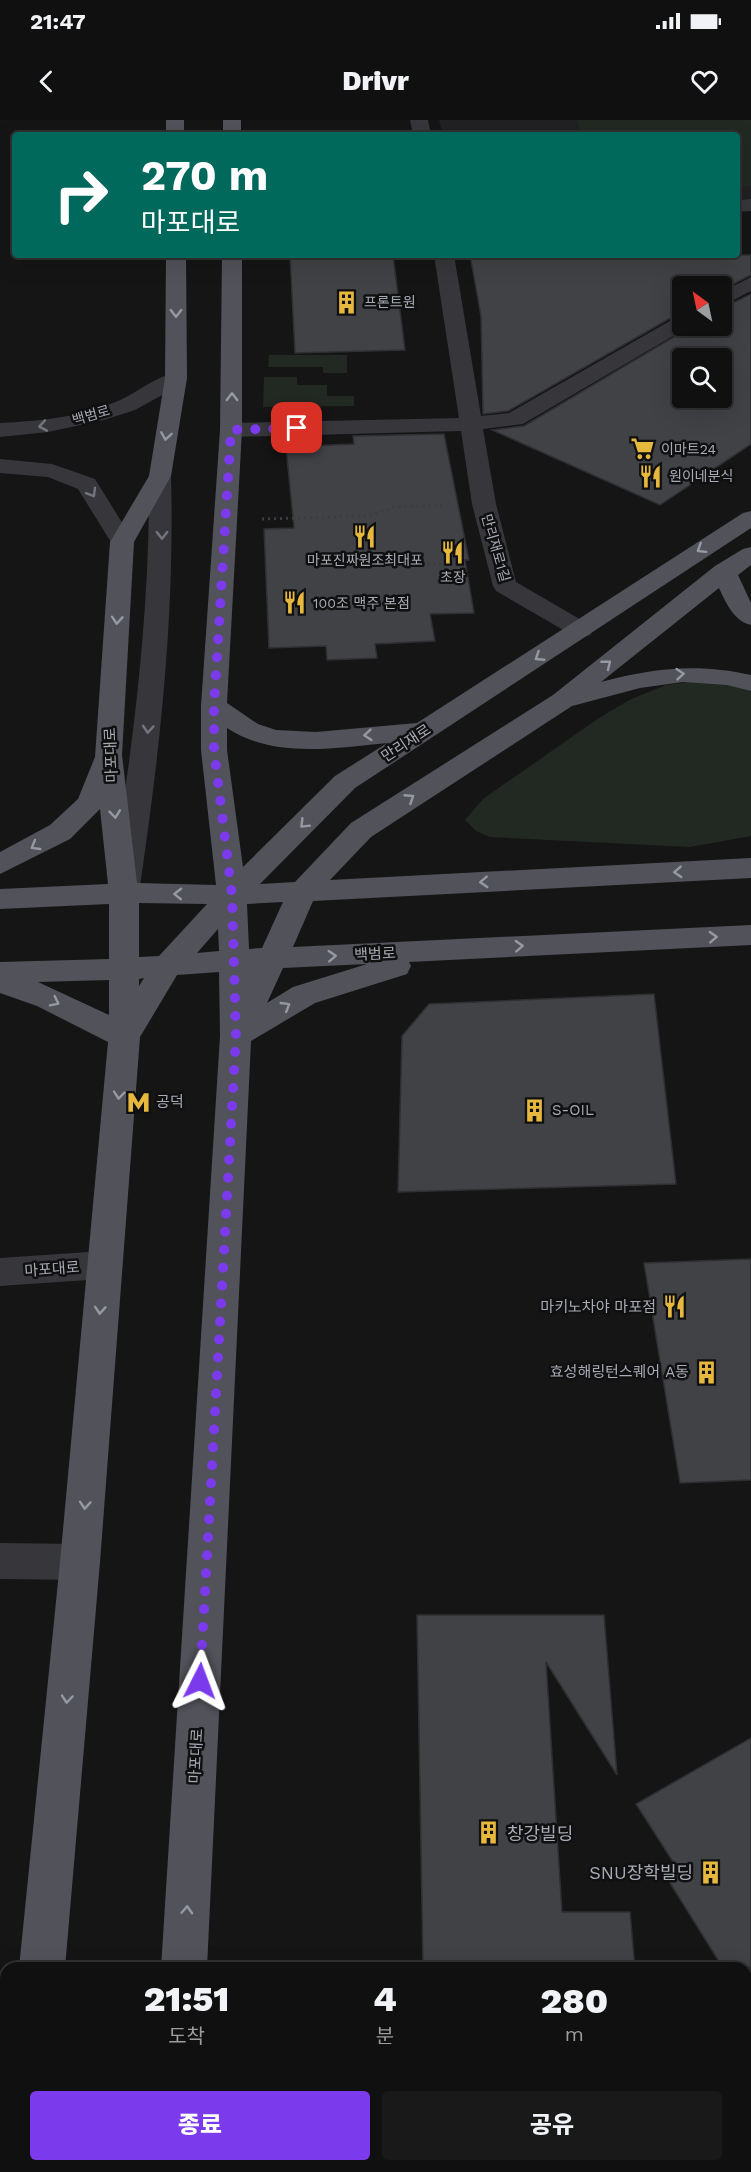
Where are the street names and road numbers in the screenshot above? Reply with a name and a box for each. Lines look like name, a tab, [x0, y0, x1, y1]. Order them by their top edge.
street label: 백범로	[70, 402, 112, 428]
street label: 만리재로1길	[479, 512, 513, 584]
street label: 만리재로	[378, 720, 434, 766]
street label: 마포대로	[101, 727, 121, 783]
street label: 백범로	[354, 944, 396, 964]
street label: 마포대로	[24, 1258, 80, 1280]
street label: 마포대로	[186, 1728, 206, 1784]

